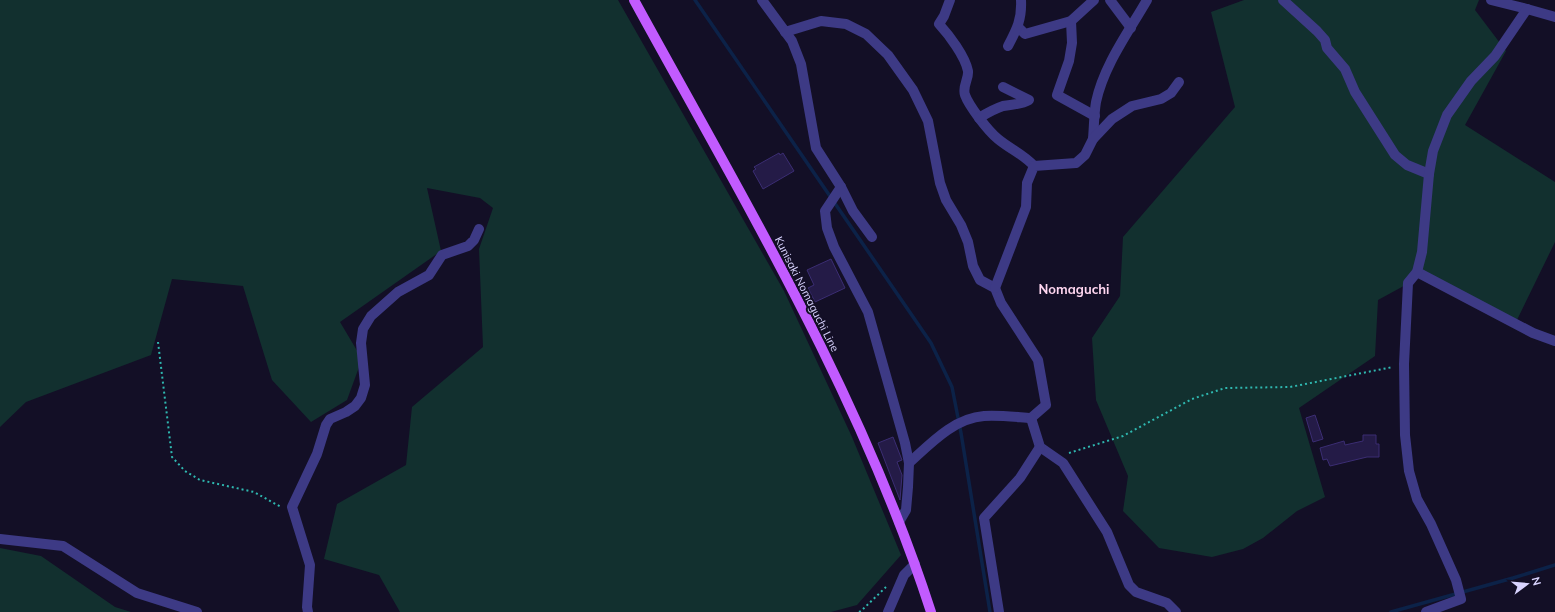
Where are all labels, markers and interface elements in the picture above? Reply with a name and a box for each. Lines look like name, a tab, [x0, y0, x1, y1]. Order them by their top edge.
street label: Kunisaki Nomaguchi Line	[772, 234, 842, 354]
district label: Nomaguchi	[1039, 281, 1109, 297]
north arrow	[1507, 564, 1547, 604]
text: N	[1529, 575, 1544, 587]

